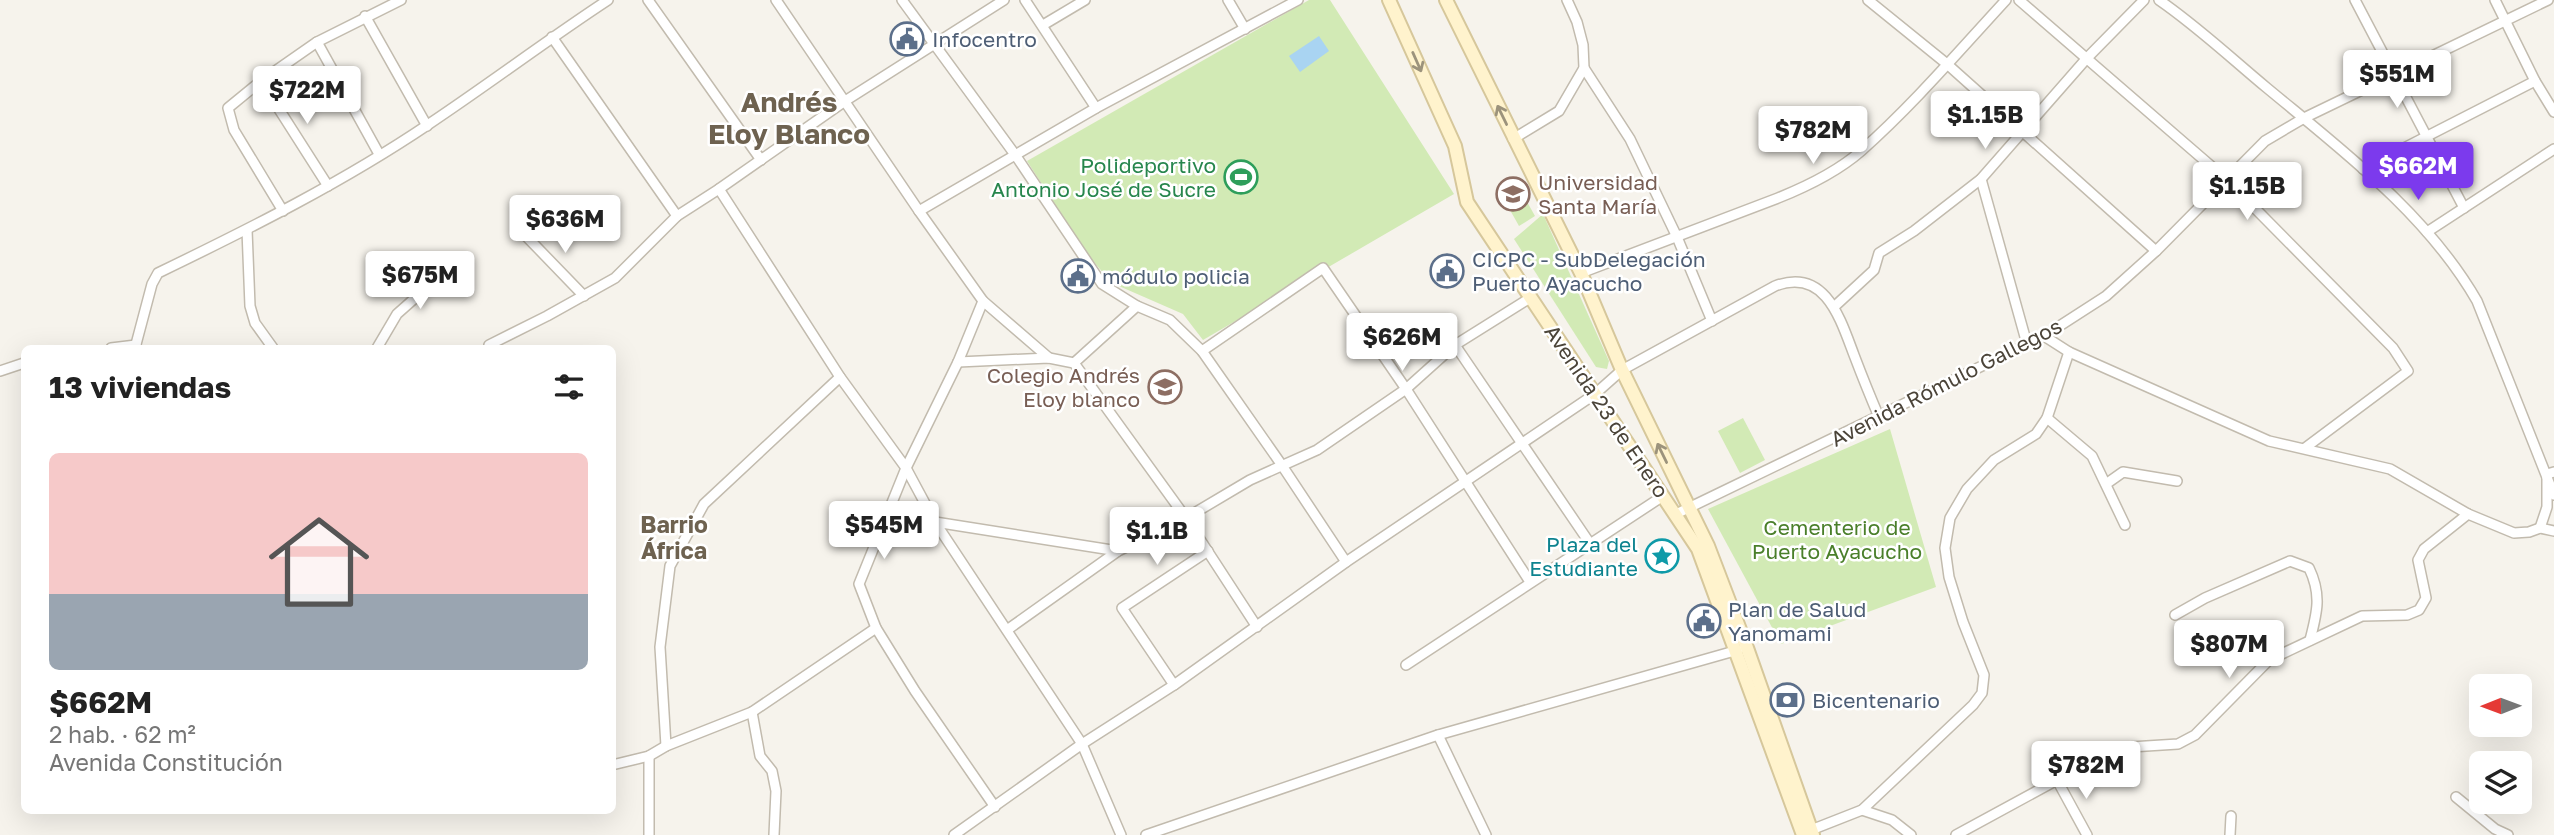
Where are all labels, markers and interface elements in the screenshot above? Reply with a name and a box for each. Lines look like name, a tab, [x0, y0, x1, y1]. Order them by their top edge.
public building icon: Infocentro	[888, 20, 926, 58]
place label: Infocentro	[932, 26, 1037, 52]
pin: $551M	[2348, 50, 2446, 110]
one-way arrow	[1411, 51, 1424, 72]
text: $551M	[2359, 59, 2435, 87]
pin: $722M	[258, 66, 356, 126]
text: $722M	[269, 75, 345, 103]
district label: Andrés Eloy Blanco	[708, 85, 870, 150]
pin: $1.15B	[1928, 92, 2042, 151]
text: $1.15B	[1947, 100, 2023, 128]
one-way arrow	[1494, 105, 1508, 126]
pin: $782M	[1764, 106, 1862, 166]
text: $782M	[1774, 115, 1852, 143]
pin: $662M	[2369, 142, 2467, 202]
text: $662M	[2378, 151, 2458, 179]
place label: Polideportivo Antonio José de Sucre	[991, 152, 1216, 202]
sports icon: Polideportivo Antonio José de Sucre	[1222, 158, 1260, 196]
pin: $1.15B	[2190, 162, 2304, 222]
place label: Universidad Santa María	[1538, 169, 1658, 219]
text: $1.15B	[2209, 171, 2285, 199]
school or university icon: Universidad Santa María	[1494, 175, 1532, 213]
pin: $636M	[516, 196, 614, 255]
text: $636M	[525, 204, 605, 232]
place label: CICPC - SubDelegación Puerto Ayacucho	[1472, 246, 1706, 296]
pin: $675M	[371, 252, 469, 311]
public building icon: CICPC - SubDelegación Puerto Ayacucho	[1428, 252, 1466, 290]
public building icon: módulo policia	[1059, 257, 1097, 295]
text: $675M	[381, 260, 459, 288]
place label: módulo policia	[1102, 263, 1250, 289]
street label: Avenida Rómulo Gallegos	[1826, 312, 2066, 452]
pin: $626M	[1353, 314, 1451, 373]
street label: Avenida 23 de Enero	[1539, 319, 1675, 503]
text: $626M	[1362, 322, 1442, 350]
place label: Colegio Andrés Eloy blanco	[987, 362, 1140, 412]
icon: filters	[550, 368, 588, 406]
school or university icon: Colegio Andrés Eloy blanco	[1146, 368, 1184, 406]
text: 13 viviendas	[49, 369, 231, 405]
one-way arrow	[1655, 443, 1669, 464]
icon: home	[256, 499, 382, 625]
pin: $545M	[835, 502, 933, 561]
pin: $1.1B	[1108, 508, 1206, 567]
district label: Barrio África	[640, 510, 708, 564]
text: $545M	[845, 510, 923, 538]
park label: Cementerio de Puerto Ayacucho	[1752, 514, 1922, 564]
text: $1.1B	[1126, 516, 1188, 544]
place label: Plaza del Estudiante	[1529, 531, 1638, 581]
place icon: Plaza del Estudiante	[1643, 537, 1681, 575]
place label: Plan de Salud Yanomami	[1728, 596, 1867, 646]
public building icon: Plan de Salud Yanomami	[1685, 602, 1723, 640]
pin: $807M	[2180, 620, 2278, 680]
text: $807M	[2190, 629, 2268, 657]
north arrow	[2469, 674, 2532, 737]
map controls	[2469, 674, 2532, 814]
bank icon: Bicentenario	[1768, 681, 1806, 719]
text: $662M	[49, 684, 152, 720]
place label: Bicentenario	[1812, 687, 1940, 713]
text: 2 hab. · 62 m²	[49, 720, 196, 748]
pin: $782M	[2037, 742, 2135, 801]
text: Avenida Constitución	[49, 748, 283, 776]
text: $782M	[2047, 750, 2125, 778]
button: layers	[2469, 751, 2532, 814]

